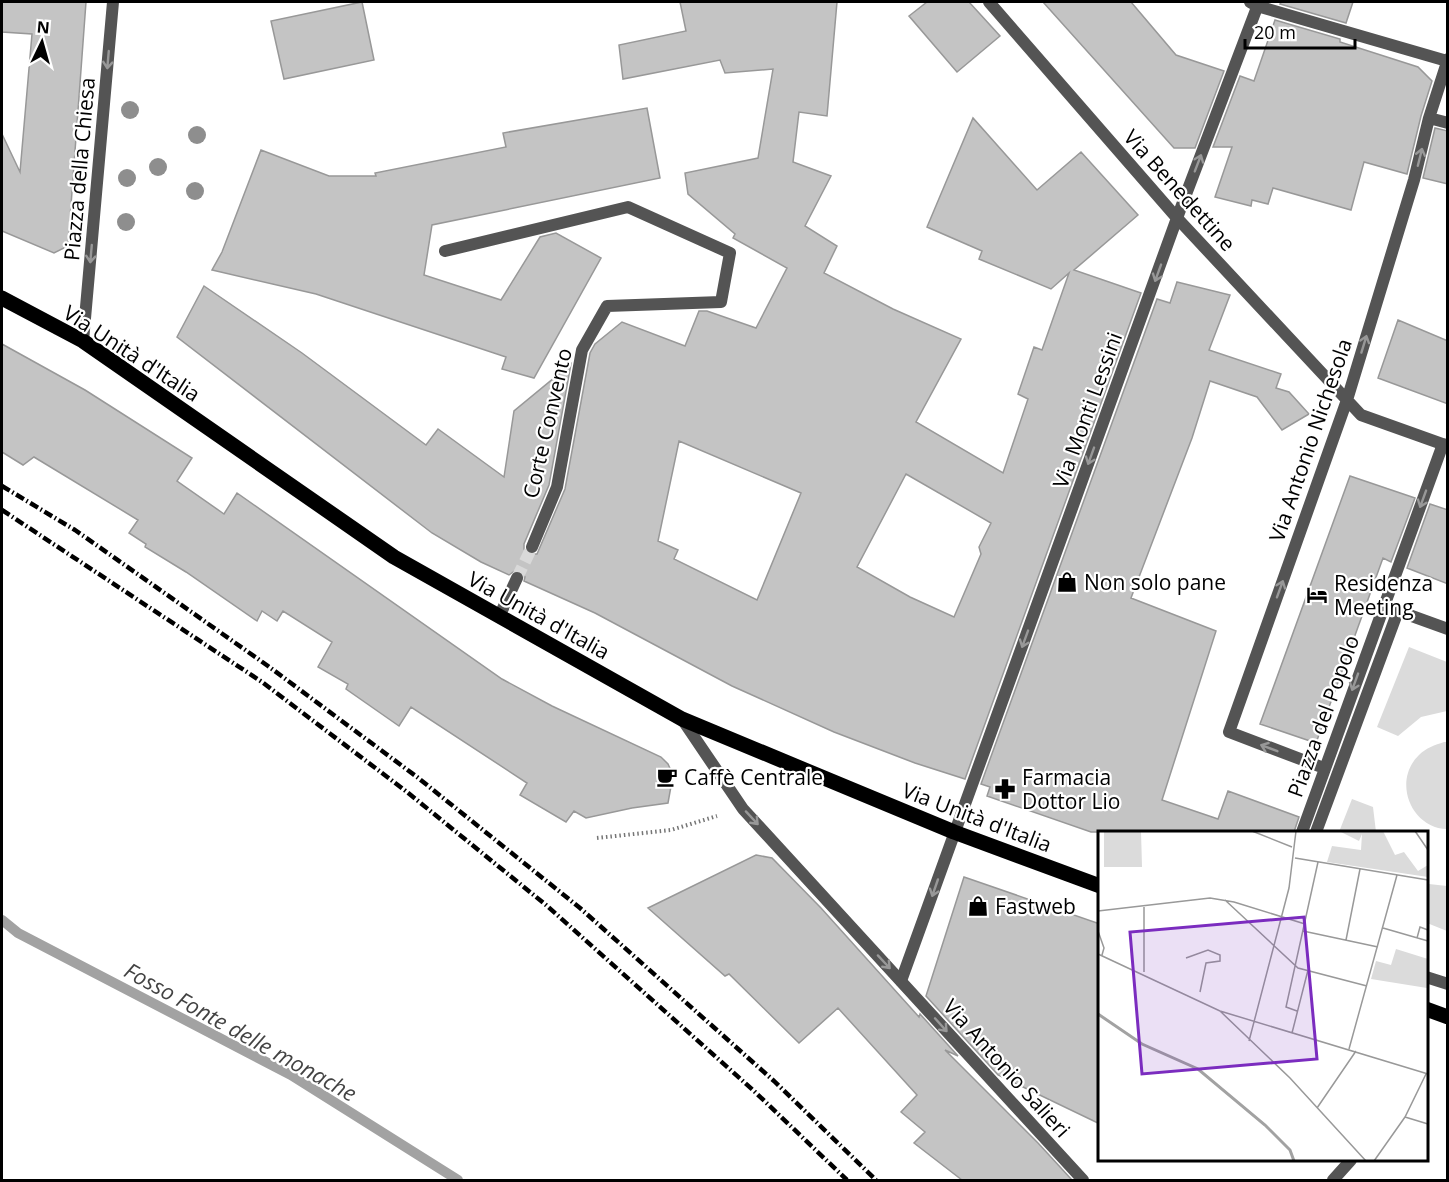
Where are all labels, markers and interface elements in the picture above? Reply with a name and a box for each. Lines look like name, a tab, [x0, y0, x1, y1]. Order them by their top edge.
north arrow	[12, 12, 72, 72]
scale bar	[1245, 12, 1354, 50]
text: N	[36, 16, 51, 39]
text: 20 m	[1254, 20, 1296, 44]
one-way arrow	[102, 49, 113, 69]
street label: Piazza della Chiesa	[57, 76, 101, 262]
street label: Via Benedettine	[1118, 123, 1242, 257]
one-way arrow	[1414, 148, 1426, 167]
one-way arrow	[1193, 154, 1204, 173]
one-way arrow	[85, 244, 96, 263]
one-way arrow	[1151, 263, 1162, 281]
street label: Via Unità d'Italia	[58, 298, 206, 408]
street label: Via Monti Lessini	[1046, 328, 1128, 492]
street label: Via Antonio Nichesola	[1262, 335, 1358, 545]
one-way arrow	[1359, 335, 1370, 354]
street label: Corte Convento	[516, 345, 578, 501]
one-way arrow	[1085, 446, 1096, 465]
one-way arrow	[1416, 489, 1427, 508]
street label: Via Unità d'Italia	[463, 565, 615, 665]
place label: Non solo pane	[1084, 568, 1226, 596]
place label: Residenza Meeting	[1334, 569, 1433, 621]
shop icon: Non solo pane	[1055, 570, 1079, 594]
one-way arrow	[1275, 580, 1286, 599]
hotel icon: Residenza Meeting	[1305, 583, 1329, 607]
one-way arrow	[1018, 629, 1029, 648]
street label: Piazza del Popolo	[1281, 631, 1365, 801]
one-way arrow	[1349, 672, 1360, 691]
one-way arrow	[1260, 741, 1279, 752]
place label: Caffè Centrale	[684, 763, 823, 791]
place label: Farmacia Dottor Lio	[1022, 763, 1120, 815]
cafe icon: Caffè Centrale	[655, 765, 679, 789]
street label: Via Unità d'Italia	[898, 776, 1056, 858]
pharmacy icon: Farmacia Dottor Lio	[993, 777, 1017, 801]
one-way arrow	[745, 811, 759, 826]
inset map	[1098, 831, 1428, 1161]
one-way arrow	[928, 878, 939, 896]
place label: Fastweb	[995, 892, 1076, 920]
shop icon: Fastweb	[966, 894, 990, 918]
one-way arrow	[877, 954, 891, 969]
water label: Fosso Fonte delle monache	[120, 955, 363, 1107]
street label: Via Antonio Salieri	[937, 993, 1077, 1143]
one-way arrow	[934, 1017, 948, 1032]

